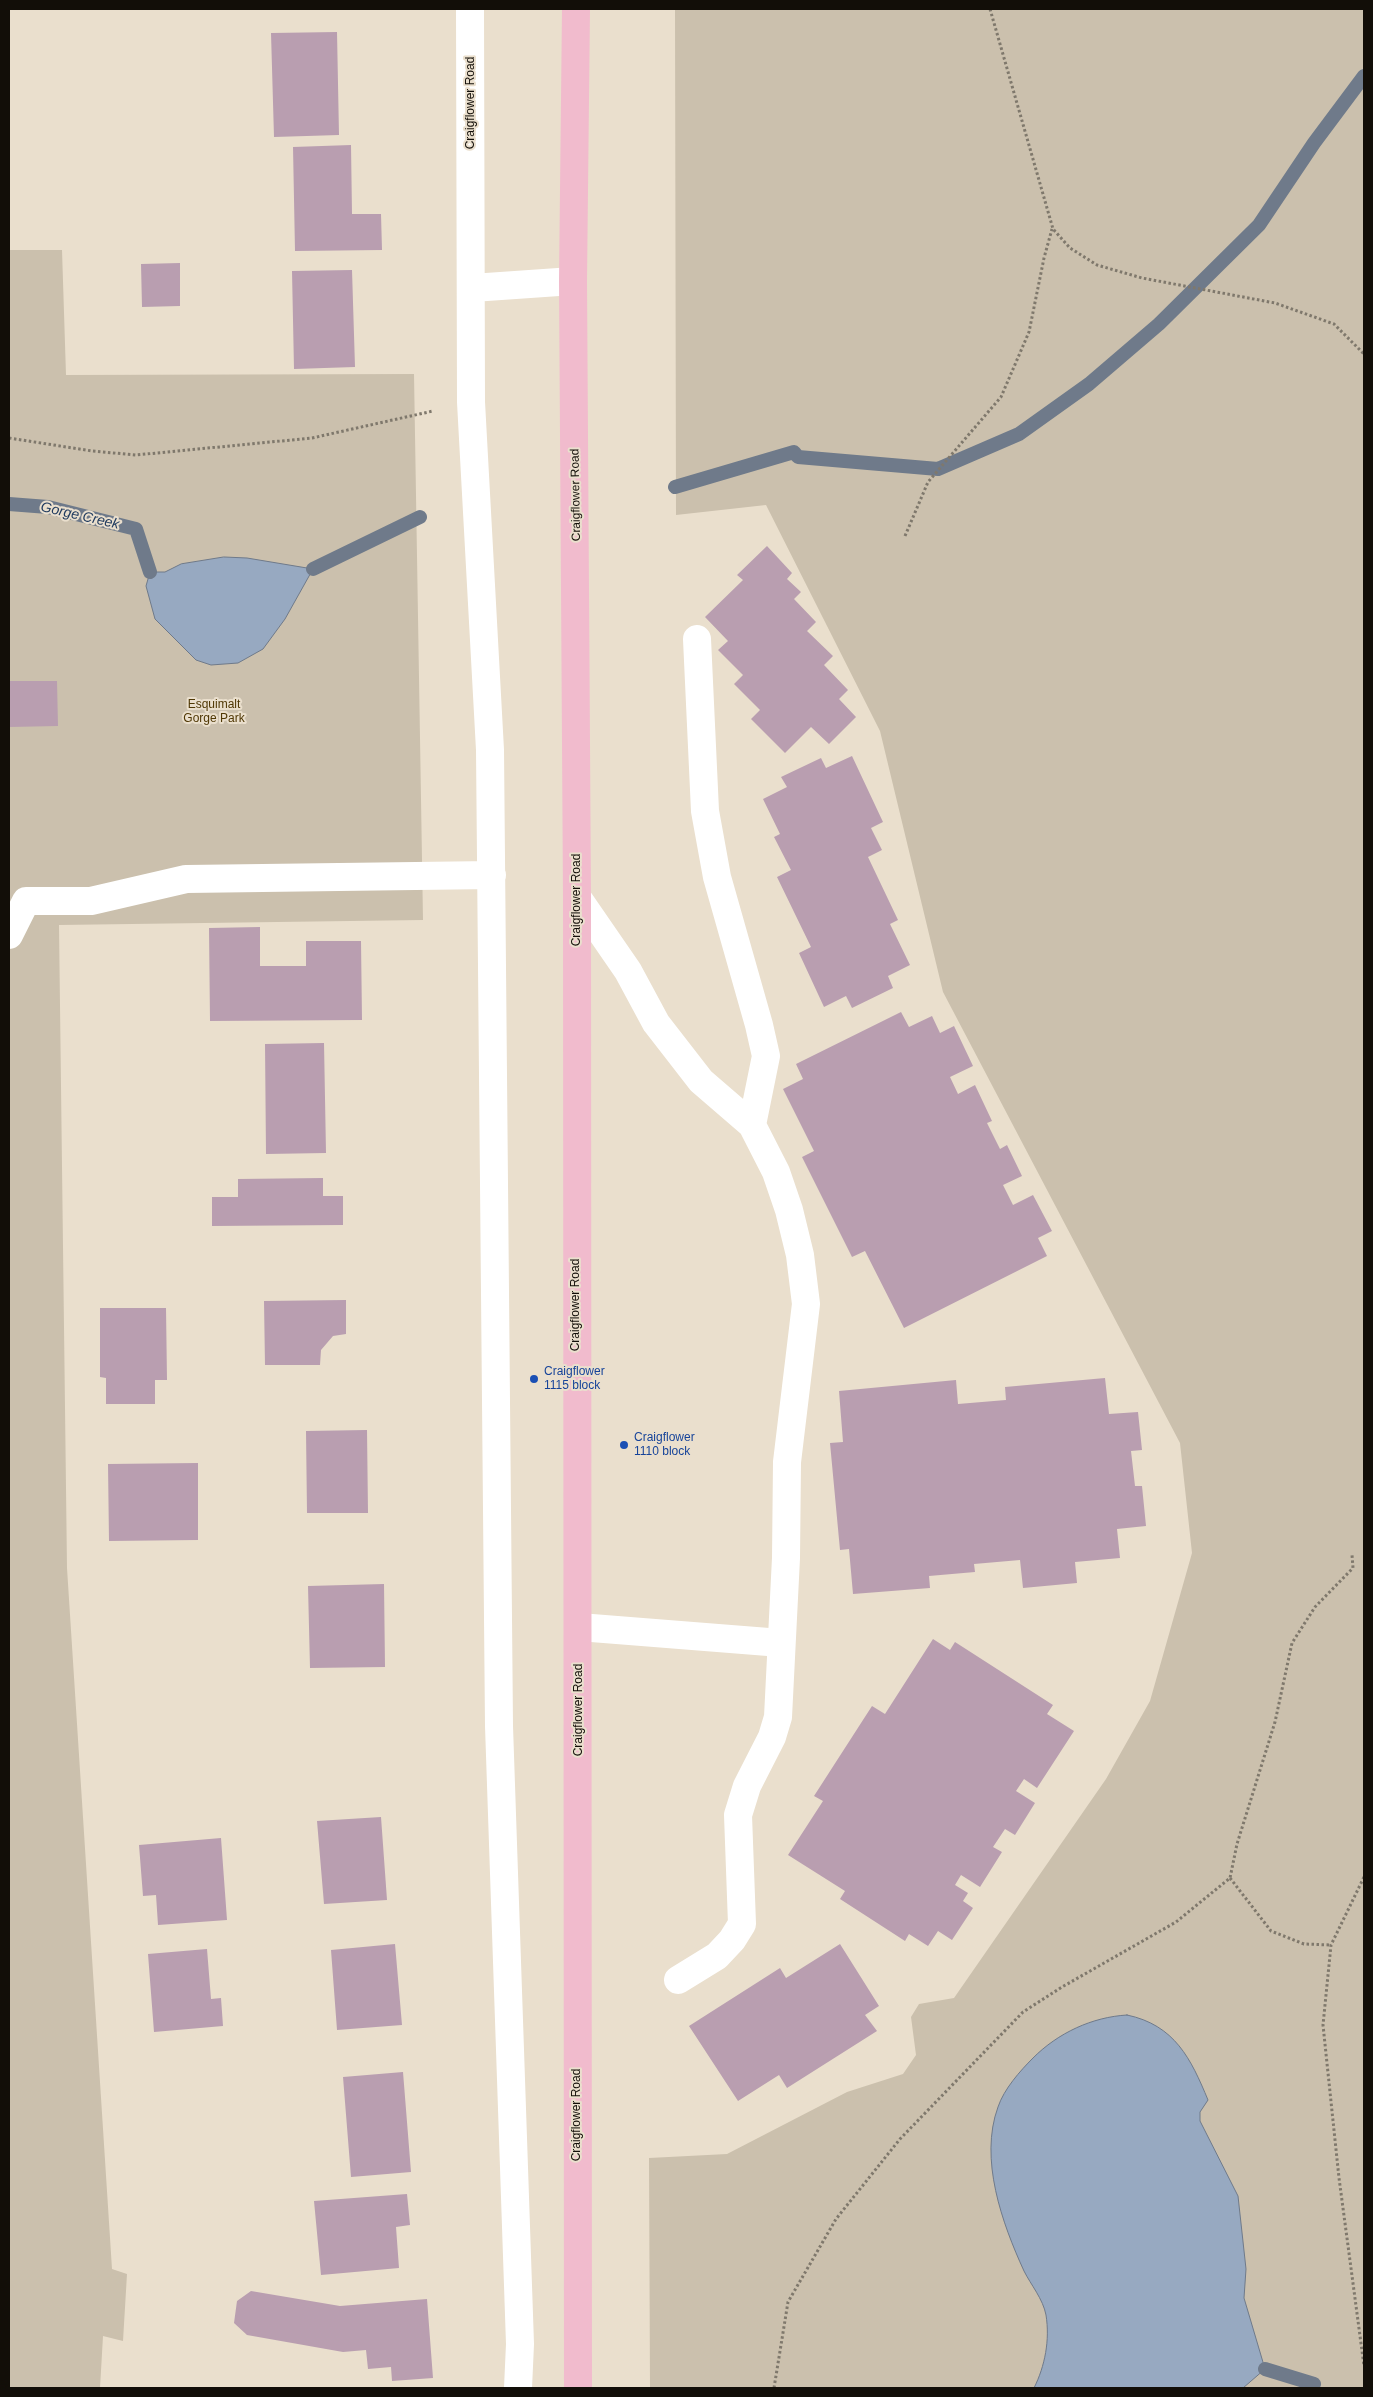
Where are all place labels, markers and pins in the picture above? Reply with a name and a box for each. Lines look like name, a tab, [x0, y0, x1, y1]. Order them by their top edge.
place label: Craigflower 1115 block	[544, 1365, 605, 1393]
marker: Craigflower 1115 block	[528, 1373, 540, 1385]
place label: Craigflower 1110 block	[634, 1431, 695, 1459]
marker: Craigflower 1110 block	[618, 1439, 630, 1451]

